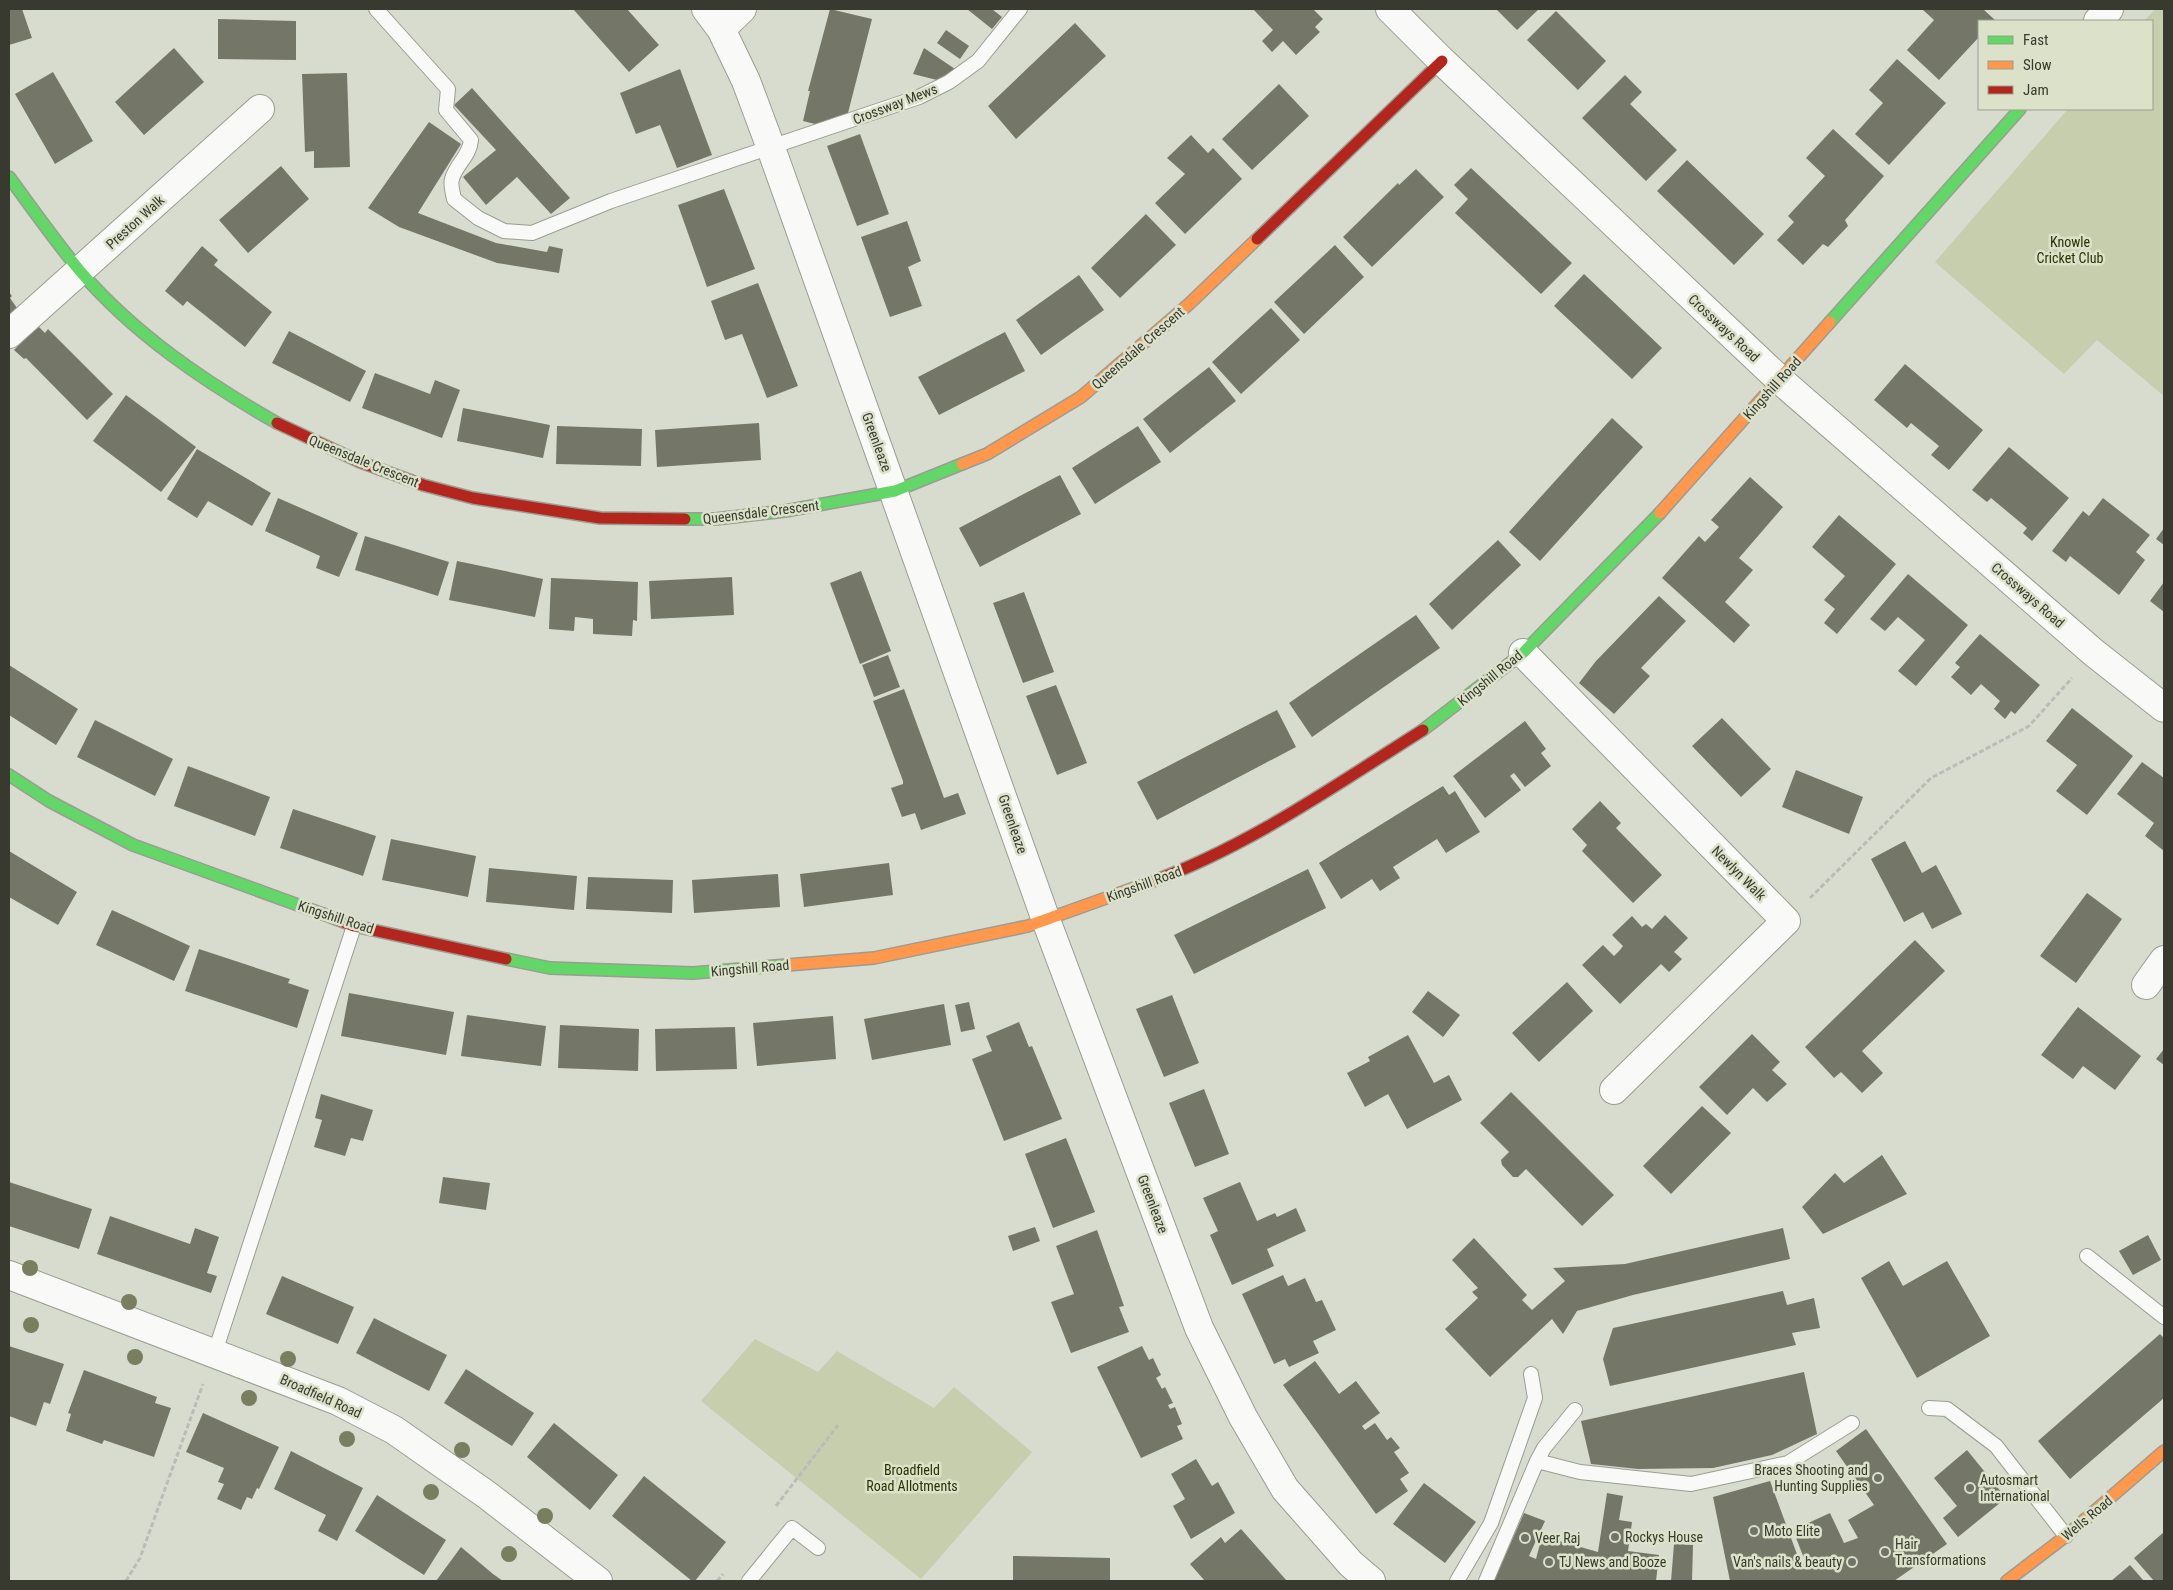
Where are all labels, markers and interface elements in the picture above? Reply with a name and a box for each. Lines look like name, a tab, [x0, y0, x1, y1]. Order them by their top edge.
legend	[1978, 20, 2153, 110]
text: Fast	[2023, 31, 2048, 49]
text: Slow	[2023, 56, 2052, 74]
street label: Crossway Mews	[850, 81, 940, 127]
text: Jam	[2023, 81, 2049, 99]
street label: Preston Walk	[103, 191, 168, 252]
park label: Knowle Cricket Club	[2037, 234, 2103, 266]
street label: Crossways Road	[1685, 291, 1763, 365]
street label: Queensdale Crescent	[1089, 304, 1187, 392]
street label: Kingshill Road	[1740, 353, 1804, 423]
street label: Greenleaze	[859, 410, 895, 474]
street label: Queensdale Crescent	[307, 432, 421, 490]
street label: Queensdale Crescent	[702, 497, 820, 527]
street label: Crossways Road	[1988, 559, 2068, 631]
street label: Kingshill Road	[1454, 647, 1526, 709]
street label: Greenleaze	[995, 792, 1031, 856]
street label: Newlyn Walk	[1709, 843, 1770, 904]
street label: Kingshill Road	[1104, 863, 1184, 905]
street label: Kingshill Road	[296, 897, 376, 937]
street label: Kingshill Road	[710, 957, 790, 979]
street label: Greenleaze	[1135, 1172, 1172, 1236]
street label: Broadfield Road	[278, 1371, 364, 1421]
park label: Broadfield Road Allotments	[866, 1462, 958, 1494]
place label: Braces Shooting and Hunting Supplies	[1754, 1462, 1868, 1494]
marker: Braces Shooting and Hunting Supplies	[1872, 1472, 1884, 1484]
place label: Autosmart International	[1980, 1472, 2050, 1504]
marker: Autosmart International	[1964, 1482, 1976, 1494]
street label: Wells Road	[2058, 1492, 2116, 1544]
place label: Moto Elite	[1764, 1523, 1820, 1539]
marker: Moto Elite	[1748, 1525, 1760, 1537]
place label: Rockys House	[1625, 1529, 1704, 1545]
place label: Veer Raj	[1535, 1530, 1580, 1546]
marker: Rockys House	[1609, 1531, 1621, 1543]
marker: Veer Raj	[1519, 1532, 1531, 1544]
place label: Hair Transformations	[1895, 1536, 1986, 1568]
marker: Hair Transformations	[1879, 1546, 1891, 1558]
place label: TJ News and Booze	[1559, 1554, 1667, 1570]
place label: Van's nails & beauty	[1733, 1554, 1842, 1570]
marker: TJ News and Booze	[1543, 1556, 1555, 1568]
marker: Van's nails & beauty	[1846, 1556, 1858, 1568]

